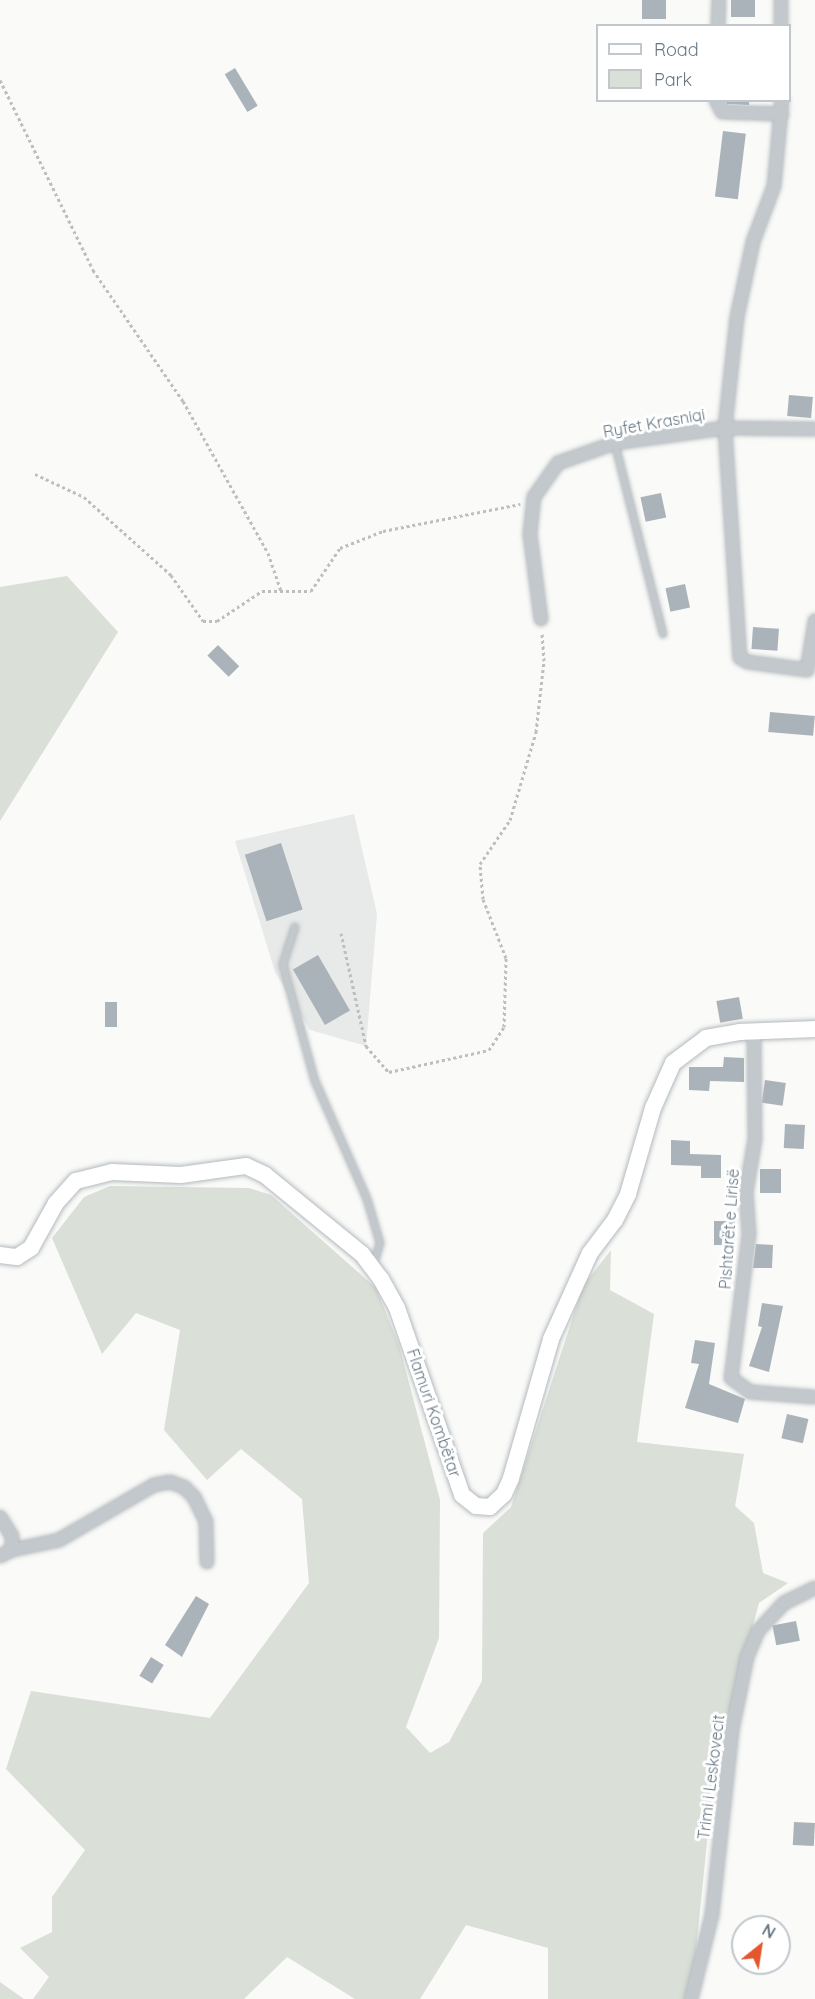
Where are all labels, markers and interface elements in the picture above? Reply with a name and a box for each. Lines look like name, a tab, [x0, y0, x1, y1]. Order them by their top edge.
legend	[596, 24, 791, 102]
text: Road	[654, 38, 699, 61]
text: Park	[654, 68, 692, 91]
street label: Ryfet Krasniqi	[601, 405, 707, 441]
street label: Pishtarët e Lirisë	[715, 1168, 743, 1290]
street label: Flamuri Kombëtar	[403, 1346, 465, 1480]
street label: Trimi i Leskovecit	[694, 1713, 728, 1841]
north arrow	[731, 1915, 791, 1975]
text: N	[759, 1920, 779, 1943]

